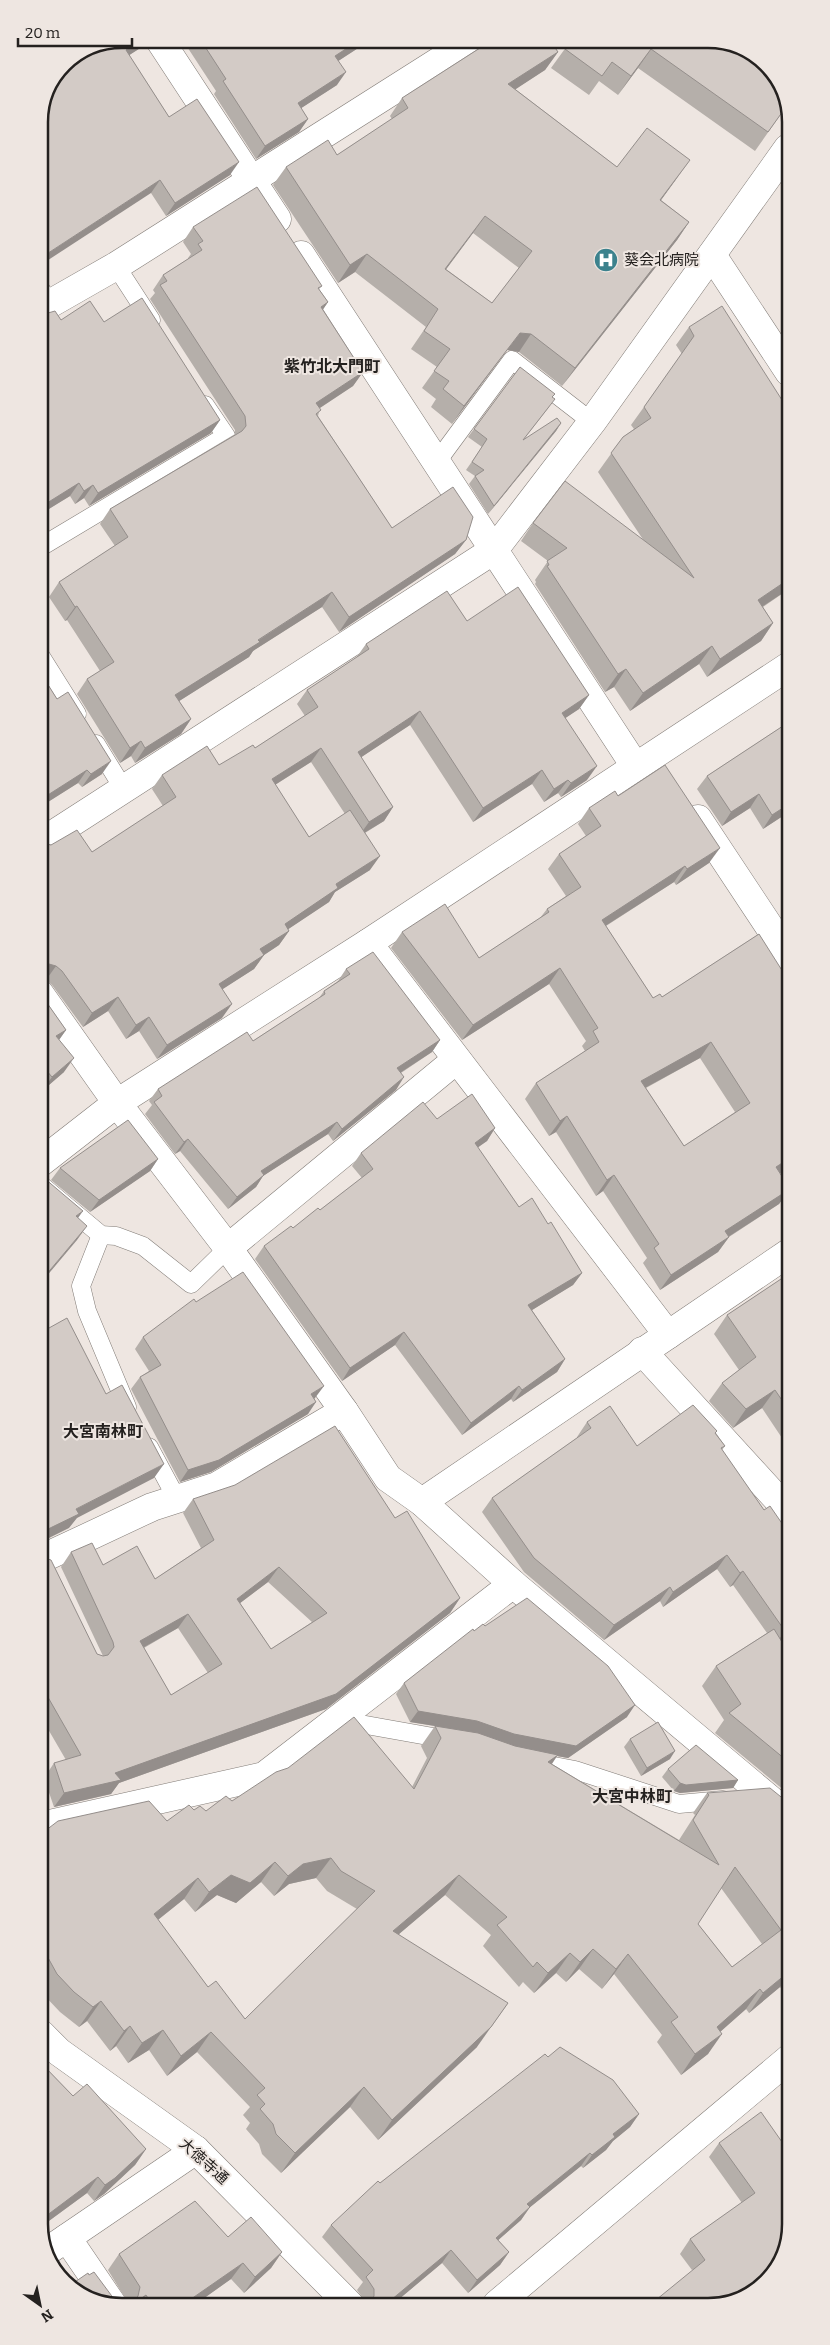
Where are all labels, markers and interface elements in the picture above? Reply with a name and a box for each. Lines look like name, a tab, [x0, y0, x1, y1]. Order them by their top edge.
scale bar	[18, 15, 131, 47]
text: 20 m	[25, 24, 61, 42]
hospital icon: 葵会北病院	[593, 247, 619, 273]
place label: 葵会北病院	[624, 251, 699, 269]
district label: 紫竹北大門町	[284, 357, 380, 376]
district label: 大宮南林町	[63, 1422, 143, 1441]
district label: 大宮中林町	[592, 1787, 672, 1806]
street label: 大徳寺通	[176, 2134, 232, 2188]
north arrow	[15, 2280, 65, 2330]
text: N	[37, 2305, 56, 2326]

